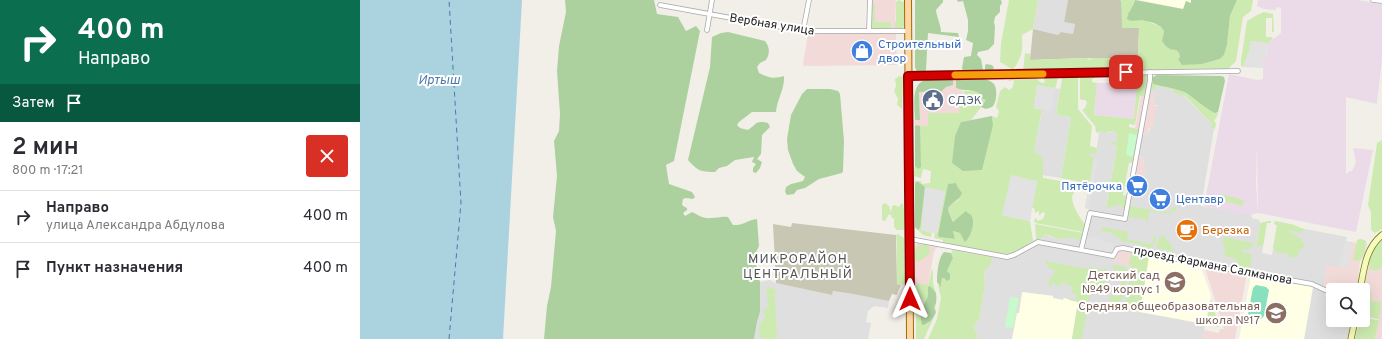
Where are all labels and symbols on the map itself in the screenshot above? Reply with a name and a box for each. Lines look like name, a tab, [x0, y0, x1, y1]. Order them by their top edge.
street label: Вербная улица	[728, 10, 815, 40]
place label: Строительный двор	[878, 37, 961, 67]
shop icon: Строительный двор	[849, 38, 875, 64]
pin	[1109, 55, 1143, 89]
water label: Иртыш	[418, 73, 461, 89]
public building icon: СДЭК	[920, 87, 946, 113]
place label: СДЭК	[948, 93, 982, 109]
supermarket icon: Пятёрочка	[1124, 173, 1150, 199]
place label: Пятёрочка	[1061, 179, 1122, 195]
supermarket icon: Центавр	[1147, 186, 1173, 212]
place label: Центавр	[1176, 192, 1224, 208]
cafe icon: Березка	[1174, 217, 1200, 243]
place label: Березка	[1202, 223, 1249, 239]
street label: проезд Фармана Салманова	[1132, 243, 1293, 289]
district label: МИКРОРАЙОН ЦЕНТРАЛЬНЫЙ	[743, 250, 853, 283]
place label: Детский сад №49 корпус 1	[1082, 268, 1160, 298]
school or university icon: Детский сад №49 корпус 1	[1162, 269, 1188, 295]
position arrow	[889, 278, 931, 320]
place label: Средняя общеобразовательная школа №17	[1078, 299, 1260, 329]
school or university icon: Средняя общеобразовательная школа №17	[1263, 300, 1289, 326]

